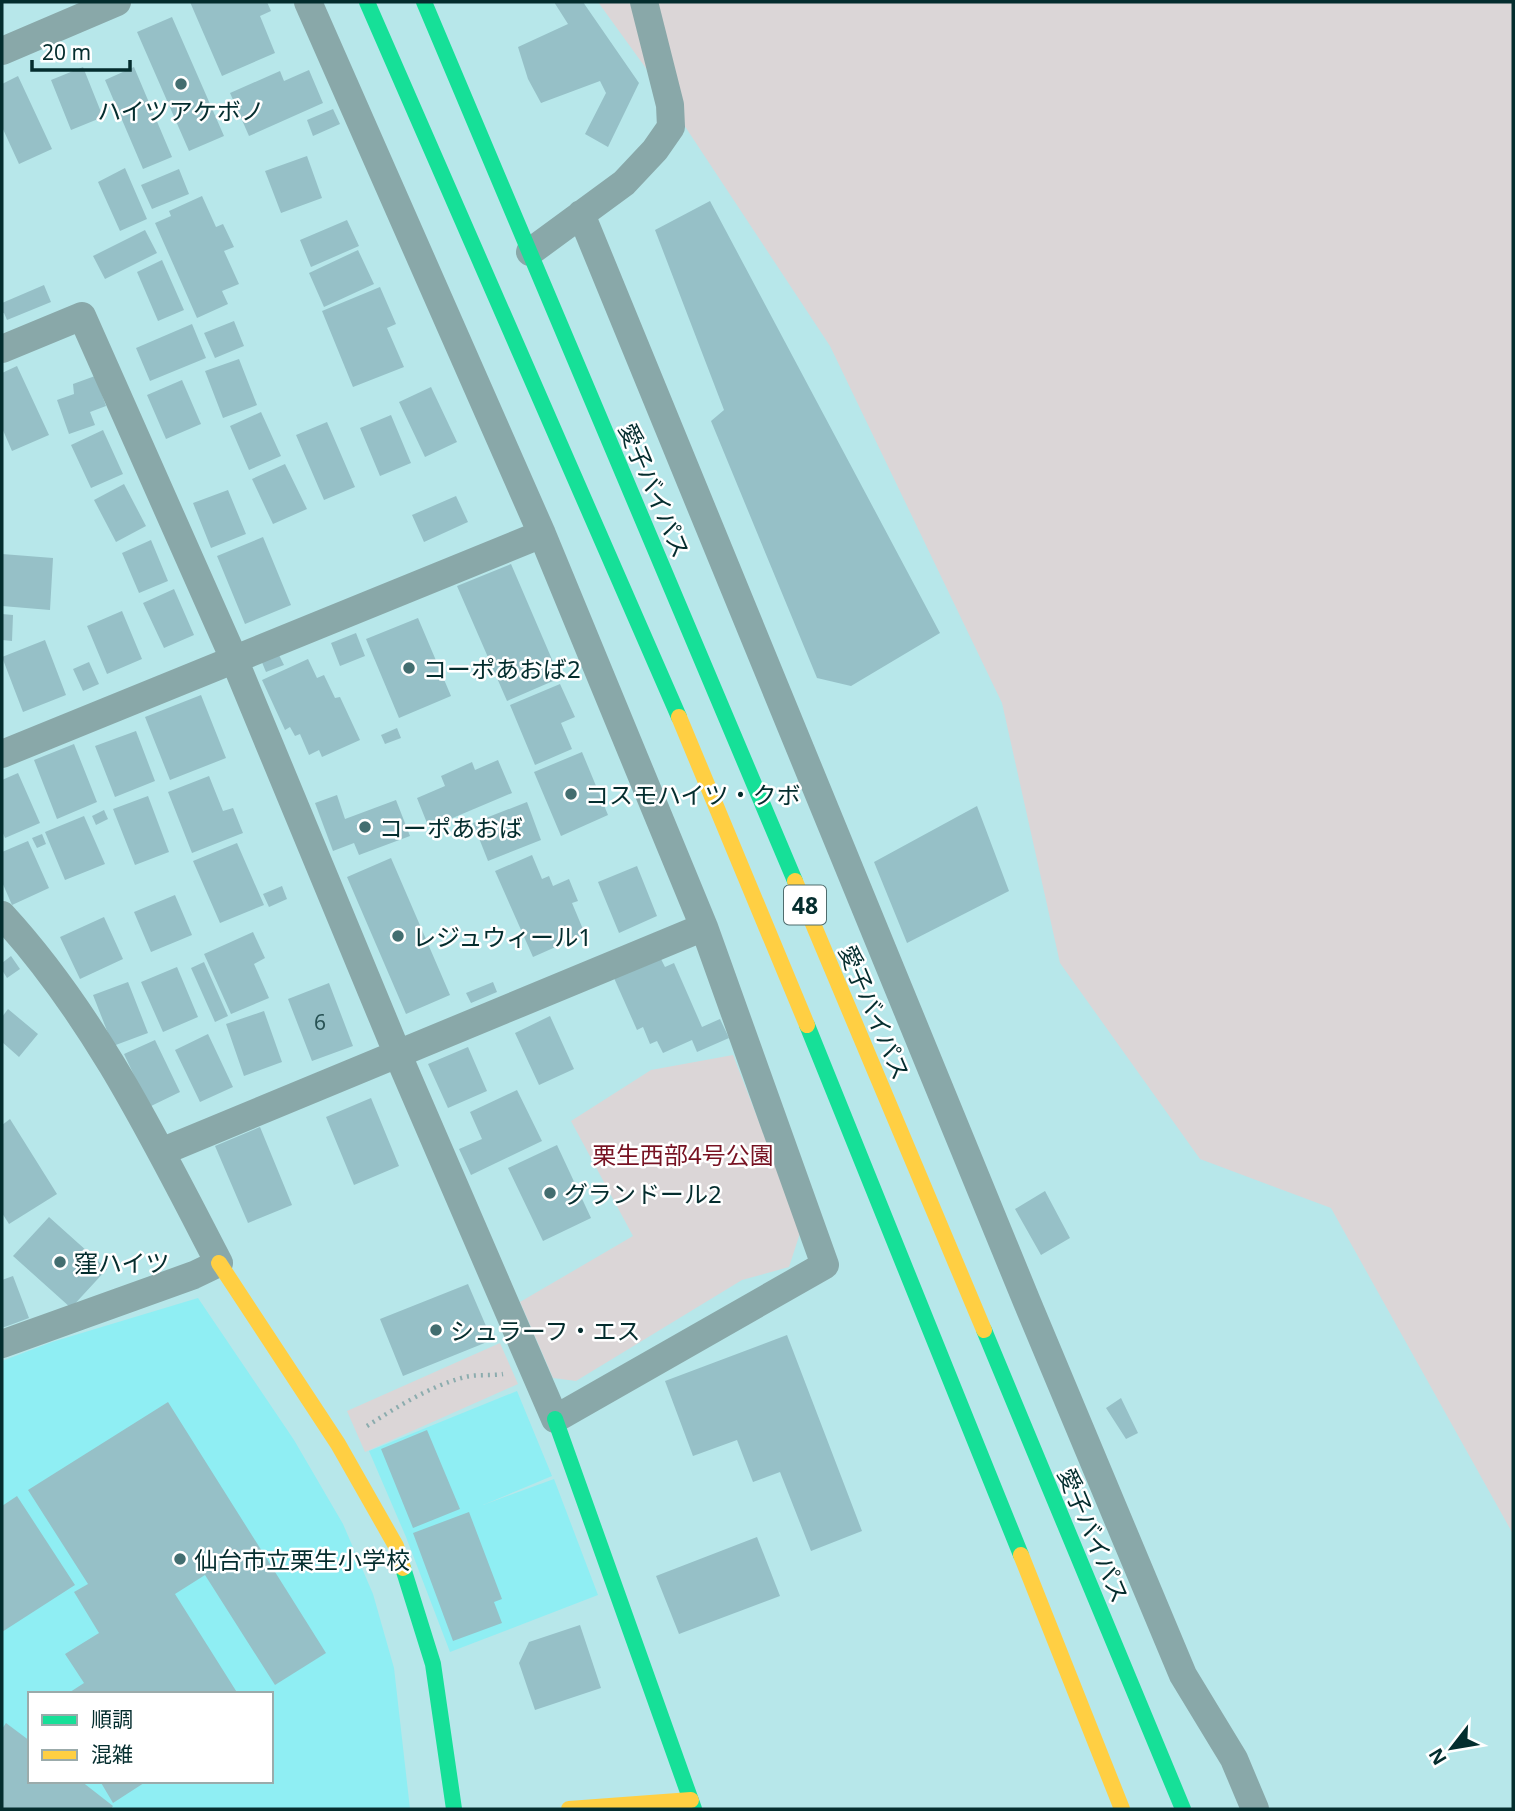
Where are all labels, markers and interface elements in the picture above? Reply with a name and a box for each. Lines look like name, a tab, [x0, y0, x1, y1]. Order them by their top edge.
scale bar	[32, 28, 130, 72]
text: 20 m	[42, 38, 91, 66]
marker: ハイツアケボノ	[173, 76, 189, 92]
place label: ハイツアケボノ	[97, 94, 265, 127]
street label: 愛子バイパス	[612, 417, 698, 563]
place label: コーポあおば2	[423, 652, 581, 685]
marker: コーポあおば2	[401, 660, 417, 676]
place label: コスモハイツ・クボ	[585, 778, 801, 811]
marker: コスモハイツ・クボ	[563, 786, 579, 802]
place label: コーポあおば	[379, 811, 523, 844]
marker: コーポあおば	[357, 819, 373, 835]
road number: 48	[784, 885, 826, 924]
place label: レジュウィール1	[412, 920, 592, 953]
marker: レジュウィール1	[390, 928, 406, 944]
street label: 愛子バイパス	[832, 939, 918, 1085]
house number: 6	[314, 1008, 326, 1036]
park label: 栗生西部4号公園	[592, 1138, 774, 1171]
place label: グランドール2	[564, 1177, 722, 1210]
marker: グランドール2	[542, 1185, 558, 1201]
place label: 窪ハイツ	[74, 1246, 170, 1279]
marker: 窪ハイツ	[52, 1254, 68, 1270]
place label: シュラーフ・エス	[450, 1314, 641, 1347]
marker: シュラーフ・エス	[428, 1322, 444, 1338]
street label: 愛子バイパス	[1051, 1462, 1137, 1608]
place label: 仙台市立栗生小学校	[194, 1543, 410, 1576]
marker: 仙台市立栗生小学校	[172, 1551, 188, 1567]
legend	[28, 1692, 273, 1783]
text: 順調	[91, 1705, 133, 1733]
north arrow	[1417, 1713, 1487, 1783]
text: 混雑	[91, 1740, 133, 1768]
text: N	[1422, 1743, 1453, 1770]

